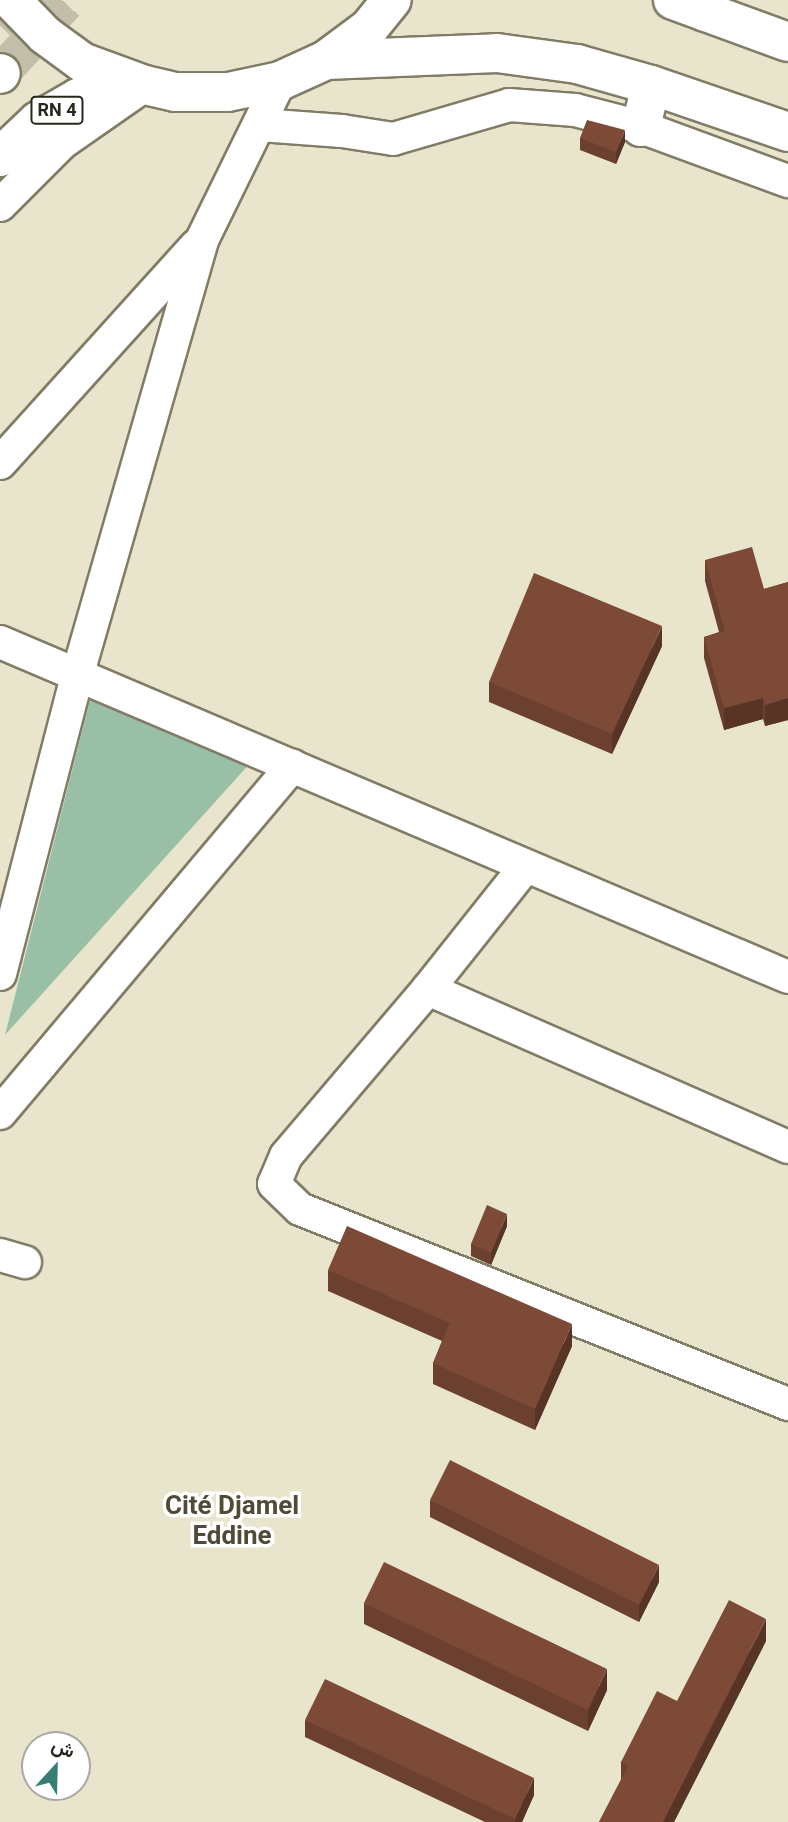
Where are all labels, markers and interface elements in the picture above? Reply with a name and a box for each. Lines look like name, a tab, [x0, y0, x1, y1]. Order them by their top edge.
road number: RN 4	[29, 96, 85, 124]
district label: Cité Djamel Eddine	[165, 1490, 299, 1552]
north arrow	[21, 1731, 91, 1801]
text: ش	[48, 1733, 78, 1763]

